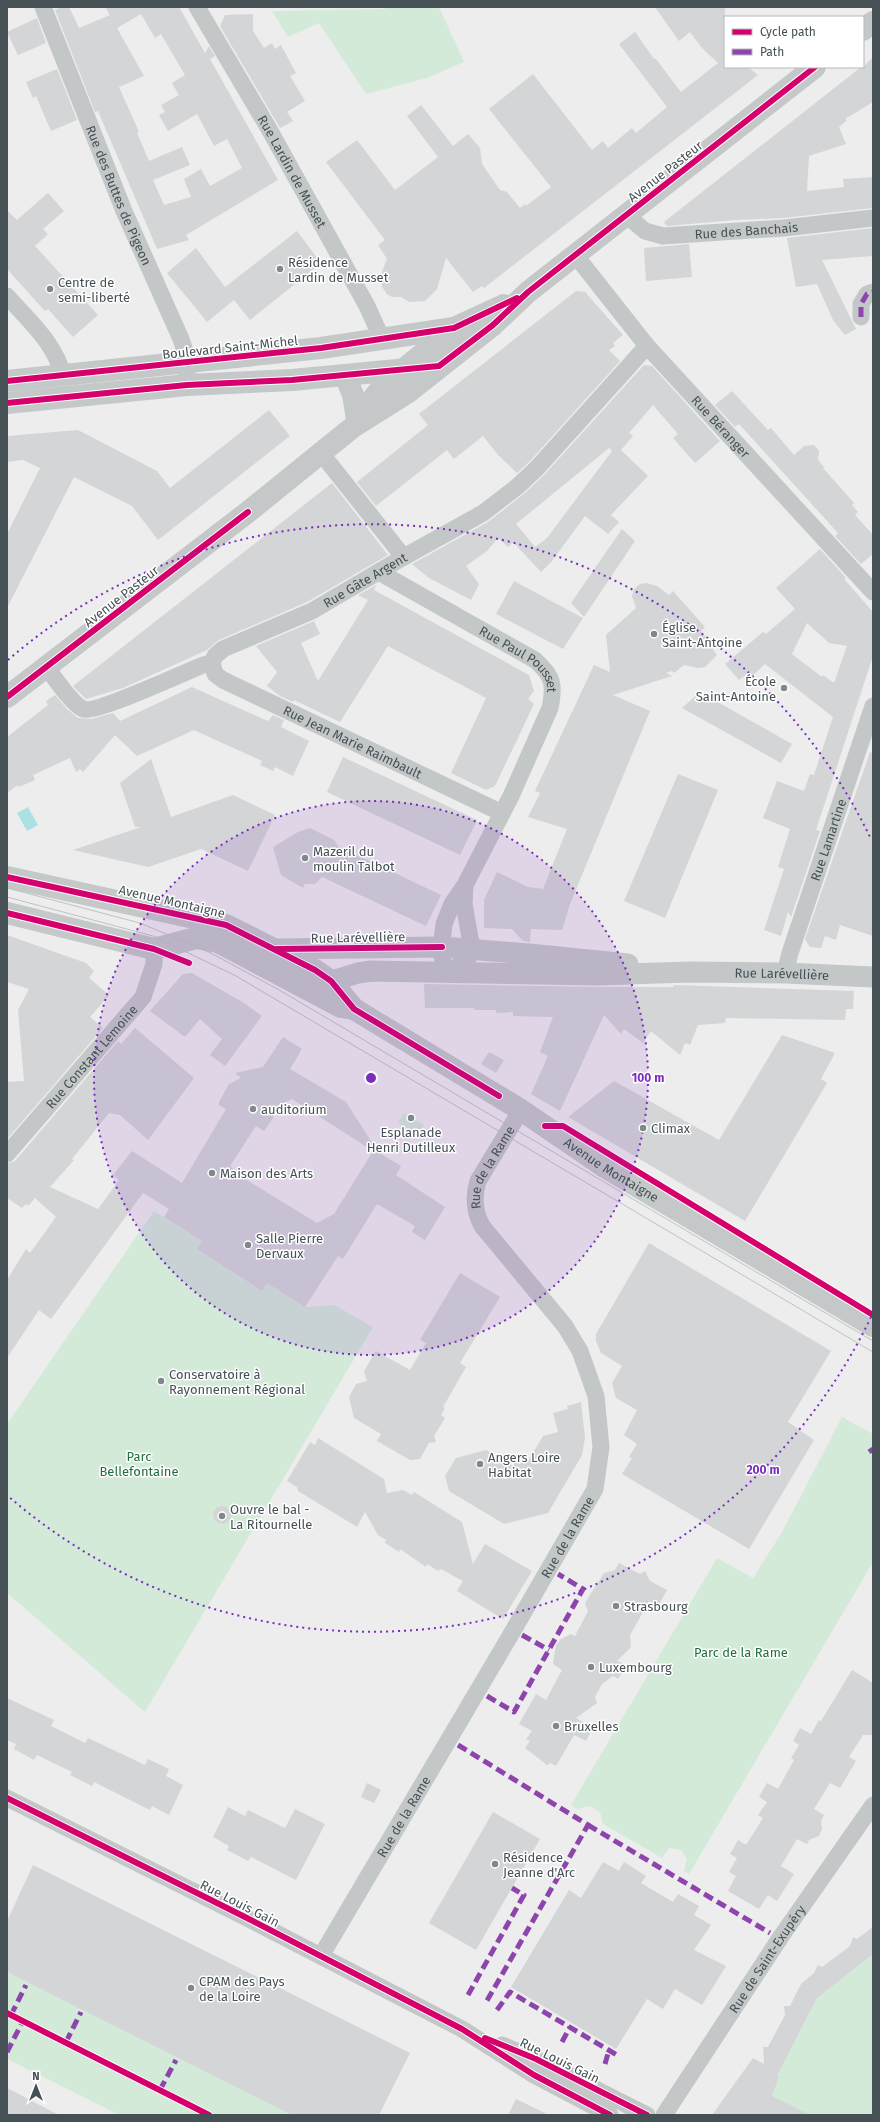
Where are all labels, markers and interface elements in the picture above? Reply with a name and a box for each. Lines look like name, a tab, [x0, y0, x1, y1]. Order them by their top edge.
legend	[724, 16, 864, 68]
text: Cycle path	[760, 25, 816, 39]
text: Path	[760, 45, 784, 59]
street label: Rue Lardin de Musset	[255, 113, 329, 231]
street label: Rue des Buttes de Pigeon	[83, 123, 154, 268]
street label: Avenue Pasteur	[625, 138, 706, 205]
street label: Rue des Banchais	[694, 219, 799, 242]
place label: Résidence Lardin de Musset	[288, 255, 389, 285]
marker: Résidence Lardin de Musset	[275, 264, 285, 274]
place label: Centre de semi-liberté	[58, 275, 130, 305]
marker: Centre de semi-liberté	[45, 284, 55, 294]
street label: Boulevard Saint-Michel	[161, 333, 299, 362]
street label: Rue Béranger	[688, 393, 753, 461]
street label: Rue Gâte Argent	[321, 550, 410, 611]
street label: Avenue Pasteur	[81, 563, 162, 630]
place label: Église Saint-Antoine	[662, 620, 742, 650]
street label: Rue Paul Pousset	[477, 623, 559, 693]
marker: Église Saint-Antoine	[649, 629, 659, 639]
place label: École Saint-Antoine	[696, 674, 776, 704]
marker: École Saint-Antoine	[779, 683, 789, 693]
street label: Rue Jean Marie Raimbault	[281, 703, 424, 782]
street label: Rue Lamartine	[808, 797, 849, 883]
place label: Mazeril du moulin Talbot	[313, 844, 395, 874]
marker: Mazeril du moulin Talbot	[300, 853, 310, 863]
street label: Avenue Montaigne	[117, 882, 227, 921]
street label: Rue Larévellière	[311, 929, 405, 946]
street label: Rue Larévellière	[734, 965, 829, 983]
street label: Rue Constant Lemoine	[43, 1002, 141, 1112]
centre of rings	[364, 1071, 378, 1085]
text: 100 m	[632, 1071, 664, 1085]
place label: auditorium	[261, 1102, 327, 1117]
marker: auditorium	[248, 1104, 258, 1114]
marker: Esplanade Henri Dutilleux	[406, 1113, 416, 1123]
place label: Climax	[651, 1121, 691, 1136]
street label: Rue de la Rame	[468, 1123, 518, 1210]
marker: Climax	[638, 1123, 648, 1133]
place label: Esplanade Henri Dutilleux	[367, 1125, 456, 1155]
street label: Avenue Montaigne	[561, 1135, 661, 1205]
place label: Maison des Arts	[220, 1166, 313, 1181]
marker: Maison des Arts	[207, 1168, 217, 1178]
place label: Salle Pierre Dervaux	[256, 1231, 323, 1261]
marker: Salle Pierre Dervaux	[243, 1240, 253, 1250]
place label: Conservatoire à Rayonnement Régional	[169, 1367, 305, 1397]
marker: Conservatoire à Rayonnement Régional	[156, 1376, 166, 1386]
park label: Parc Bellefontaine	[99, 1449, 179, 1479]
place label: Angers Loire Habitat	[488, 1450, 560, 1480]
marker: Angers Loire Habitat	[475, 1459, 485, 1469]
text: 200 m	[746, 1463, 780, 1477]
street label: Rue de la Rame	[538, 1494, 597, 1581]
place label: Ouvre le bal - La Ritournelle	[230, 1502, 312, 1532]
marker: Ouvre le bal - La Ritournelle	[217, 1511, 227, 1521]
place label: Strasbourg	[624, 1599, 688, 1614]
marker: Strasbourg	[611, 1601, 621, 1611]
park label: Parc de la Rame	[694, 1645, 788, 1660]
place label: Luxembourg	[599, 1660, 672, 1675]
marker: Luxembourg	[586, 1662, 596, 1672]
place label: Bruxelles	[564, 1719, 618, 1734]
marker: Bruxelles	[551, 1721, 561, 1731]
street label: Rue de la Rame	[374, 1773, 434, 1860]
place label: Résidence Jeanne d'Arc	[503, 1850, 575, 1880]
marker: Résidence Jeanne d'Arc	[490, 1859, 500, 1869]
street label: Rue Louis Gain	[198, 1877, 282, 1930]
street label: Rue de Saint-Exupéry	[726, 1902, 809, 2016]
place label: CPAM des Pays de la Loire	[199, 1974, 285, 2004]
marker: CPAM des Pays de la Loire	[186, 1983, 196, 1993]
street label: Rue Louis Gain	[517, 2035, 602, 2086]
north arrow	[16, 2066, 56, 2106]
text: N	[32, 2070, 40, 2083]

